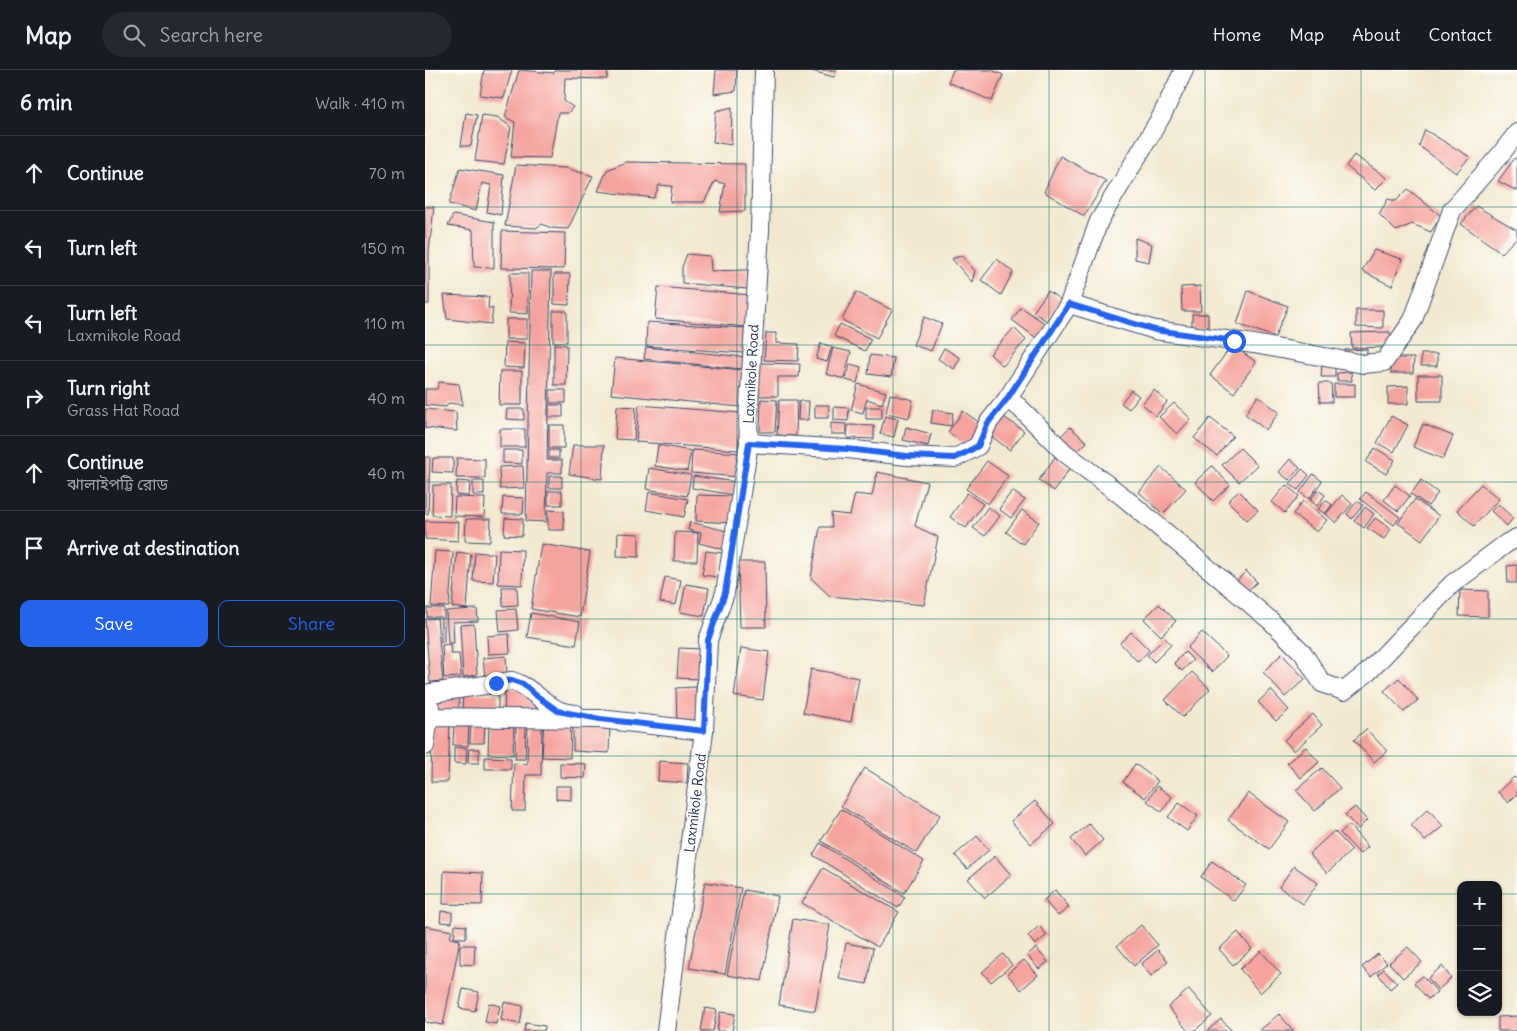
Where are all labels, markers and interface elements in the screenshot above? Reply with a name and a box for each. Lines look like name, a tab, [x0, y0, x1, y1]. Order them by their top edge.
search box	[102, 12, 452, 57]
text: Map	[25, 20, 72, 50]
icon: search	[120, 21, 148, 49]
text: Search here	[160, 23, 263, 47]
text: Home	[1213, 23, 1261, 46]
text: Map	[1289, 23, 1324, 46]
text: About	[1352, 23, 1400, 46]
text: Contact	[1428, 23, 1492, 46]
text: 6 min	[20, 89, 72, 116]
text: Walk · 410 m	[315, 93, 405, 113]
icon: ahead	[20, 159, 48, 187]
text: Continue	[67, 161, 144, 185]
text: 70 m	[369, 163, 405, 183]
icon: left	[20, 234, 48, 262]
text: Turn left	[67, 236, 137, 260]
text: 150 m	[361, 238, 405, 258]
text: Turn left	[67, 301, 137, 325]
icon: left	[20, 309, 48, 337]
text: 110 m	[364, 313, 405, 333]
street label: Laxmikole Road	[739, 324, 763, 424]
text: Laxmikole Road	[67, 325, 181, 345]
route start	[1223, 330, 1246, 353]
text: Turn right	[67, 376, 150, 400]
icon: right	[20, 384, 48, 412]
text: 40 m	[367, 388, 405, 408]
text: Grass Hat Road	[67, 400, 180, 420]
text: Continue	[67, 450, 144, 474]
icon: ahead	[20, 459, 48, 487]
text: 40 m	[367, 463, 405, 483]
text: ঝালাইপট্টি রোড	[67, 474, 168, 494]
icon: arrive	[20, 534, 48, 562]
text: Arrive at destination	[67, 536, 240, 560]
button: Save	[20, 600, 208, 647]
button: Share	[218, 600, 405, 647]
route end	[485, 672, 508, 695]
street label: Laxmikole Road	[680, 752, 710, 854]
map controls	[1457, 881, 1502, 1016]
button: +	[1457, 881, 1502, 926]
button: −	[1457, 926, 1502, 971]
button: layers	[1457, 971, 1502, 1016]

